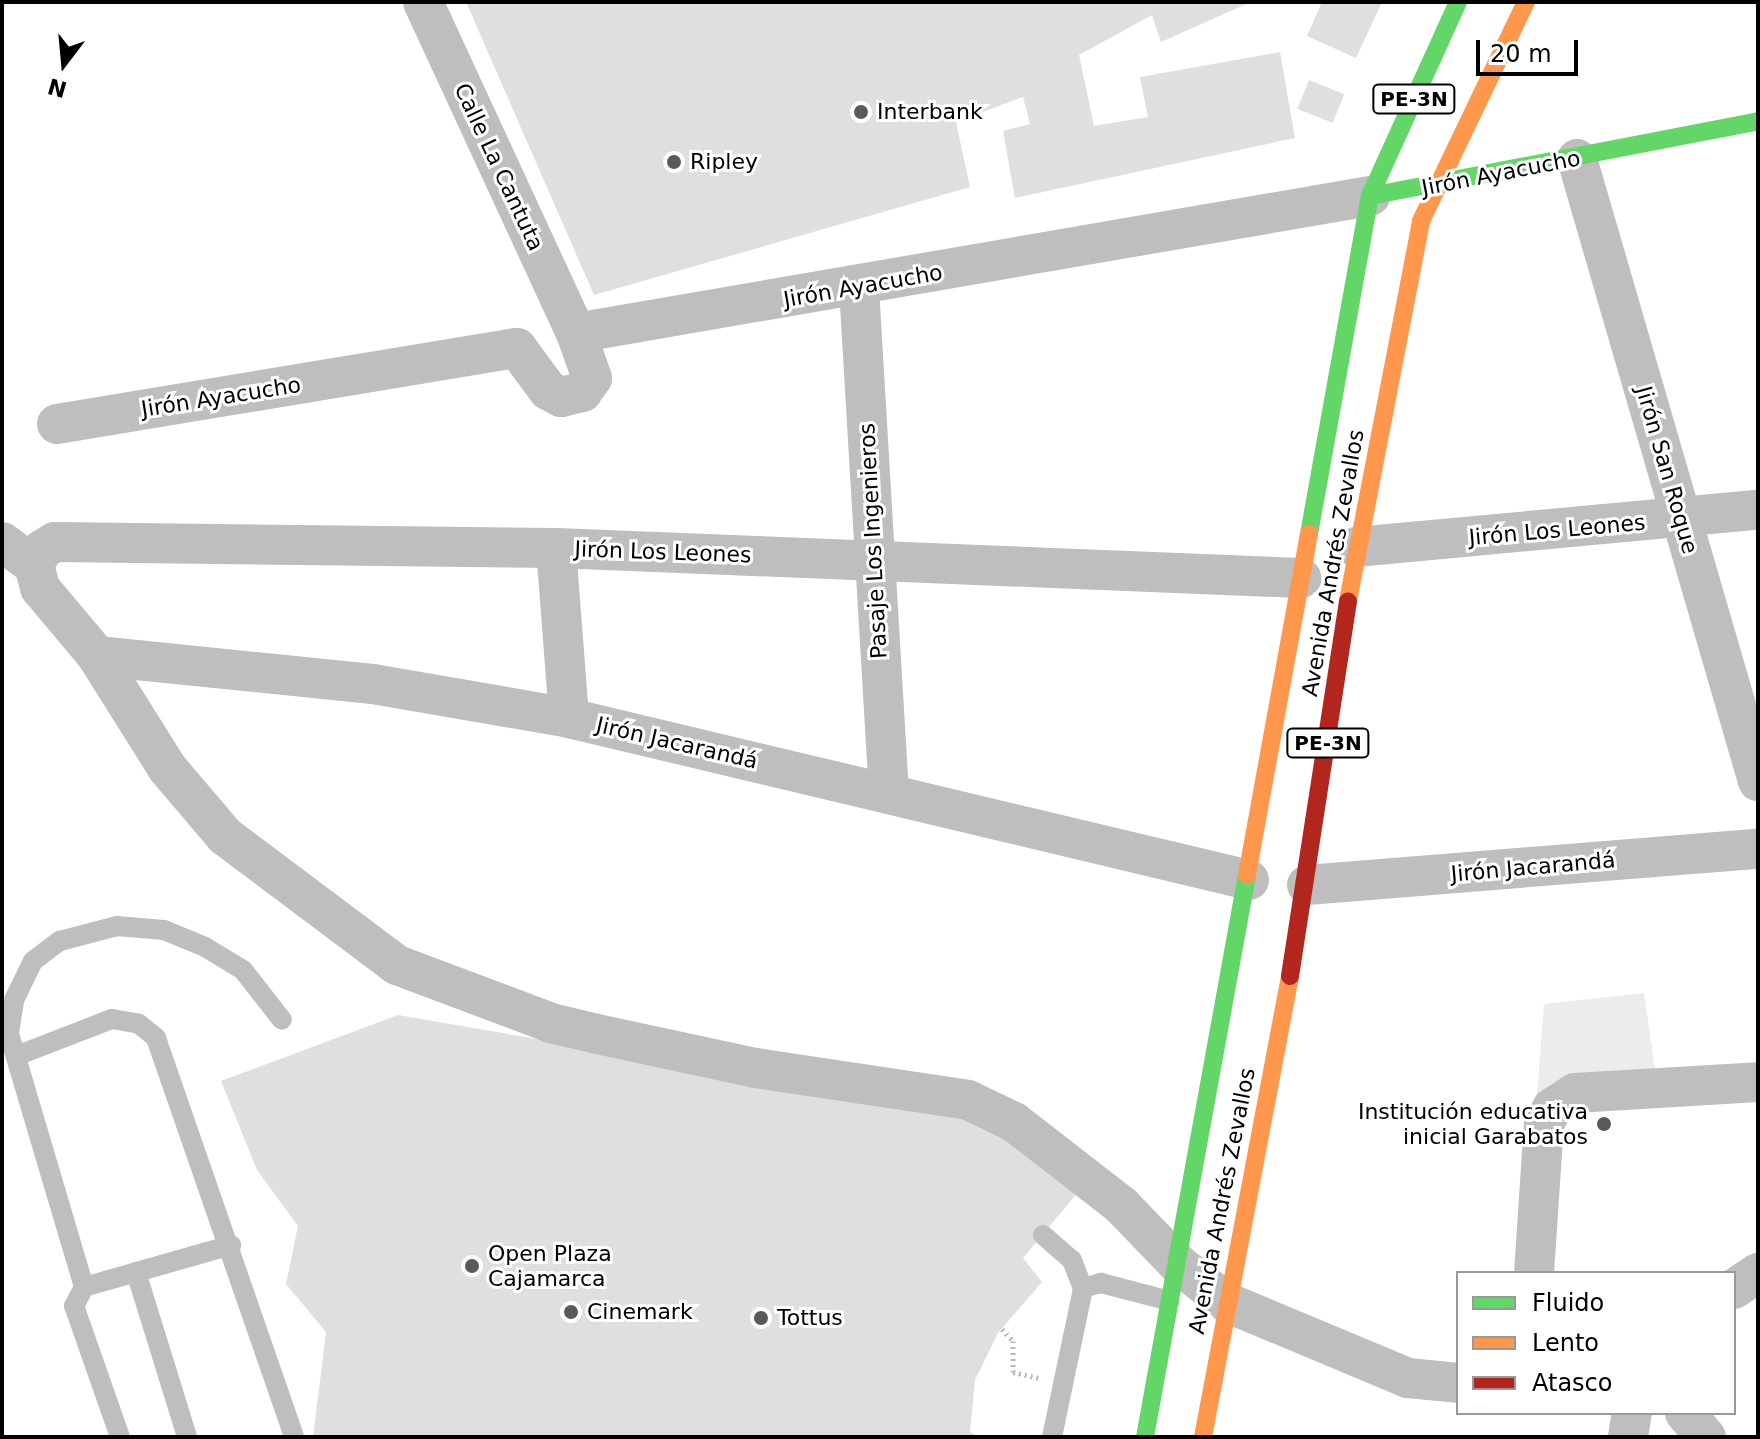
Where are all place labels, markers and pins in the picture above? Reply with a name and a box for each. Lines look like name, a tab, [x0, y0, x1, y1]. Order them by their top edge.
place label: Interbank	[877, 99, 983, 125]
marker: Interbank	[852, 103, 870, 121]
place label: Ripley	[690, 149, 758, 175]
marker: Ripley	[665, 153, 683, 171]
place label: Institución educativa inicial Garabatos	[1358, 1098, 1588, 1150]
marker: Institución educativa inicial Garabatos	[1595, 1115, 1613, 1133]
place label: Open Plaza Cajamarca	[488, 1240, 612, 1292]
marker: Open Plaza Cajamarca	[463, 1257, 481, 1275]
place label: Cinemark	[587, 1299, 693, 1325]
marker: Cinemark	[562, 1303, 580, 1321]
place label: Tottus	[777, 1305, 843, 1331]
marker: Tottus	[752, 1309, 770, 1327]

